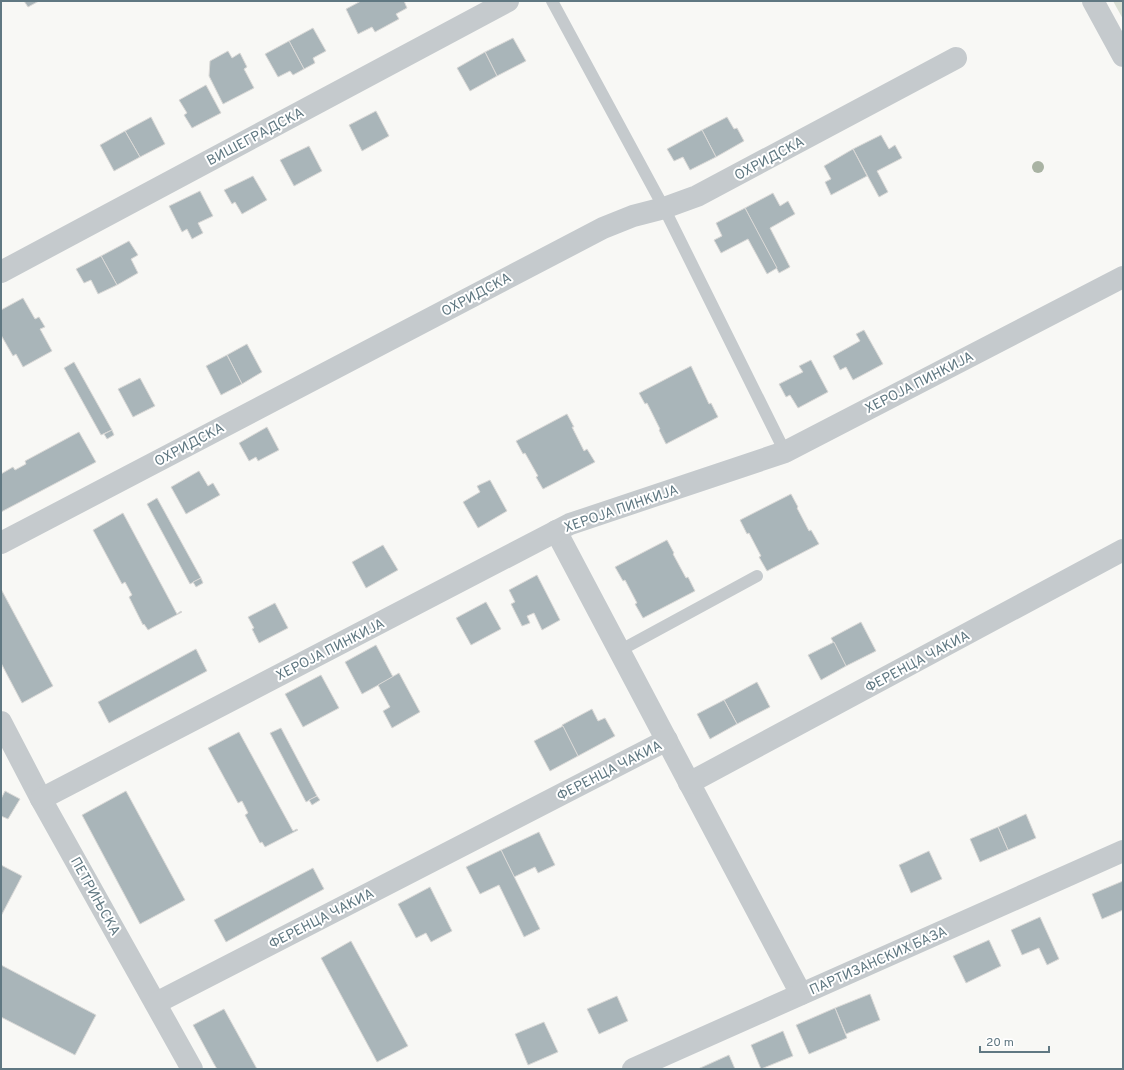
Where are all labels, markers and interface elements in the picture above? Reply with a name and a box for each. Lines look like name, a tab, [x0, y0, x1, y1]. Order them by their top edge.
street label: ВИШЕГРАДСКА	[204, 105, 307, 170]
street label: ОХРИДСКА	[732, 134, 808, 185]
street label: ОХРИДСКА	[439, 270, 515, 321]
street label: ХЕРОЈА ПИНКИЈА	[863, 349, 977, 418]
street label: ОХРИДСКА	[152, 420, 228, 471]
street label: ХЕРОЈА ПИНКИЈА	[562, 482, 681, 537]
street label: ХЕРОЈА ПИНКИЈА	[274, 616, 388, 685]
street label: ФЕРЕНЦА ЧАКИА	[863, 628, 973, 697]
street label: ФЕРЕНЦА ЧАКИА	[554, 737, 665, 805]
street label: ПЕТРИЊСКА	[66, 854, 123, 939]
street label: ФЕРЕНЦА ЧАКИА	[266, 885, 377, 953]
street label: ПАРТИЗАНСКИХ БАЗА	[807, 923, 950, 999]
scale bar	[980, 1028, 1049, 1054]
text: 20 m	[986, 1035, 1014, 1051]

